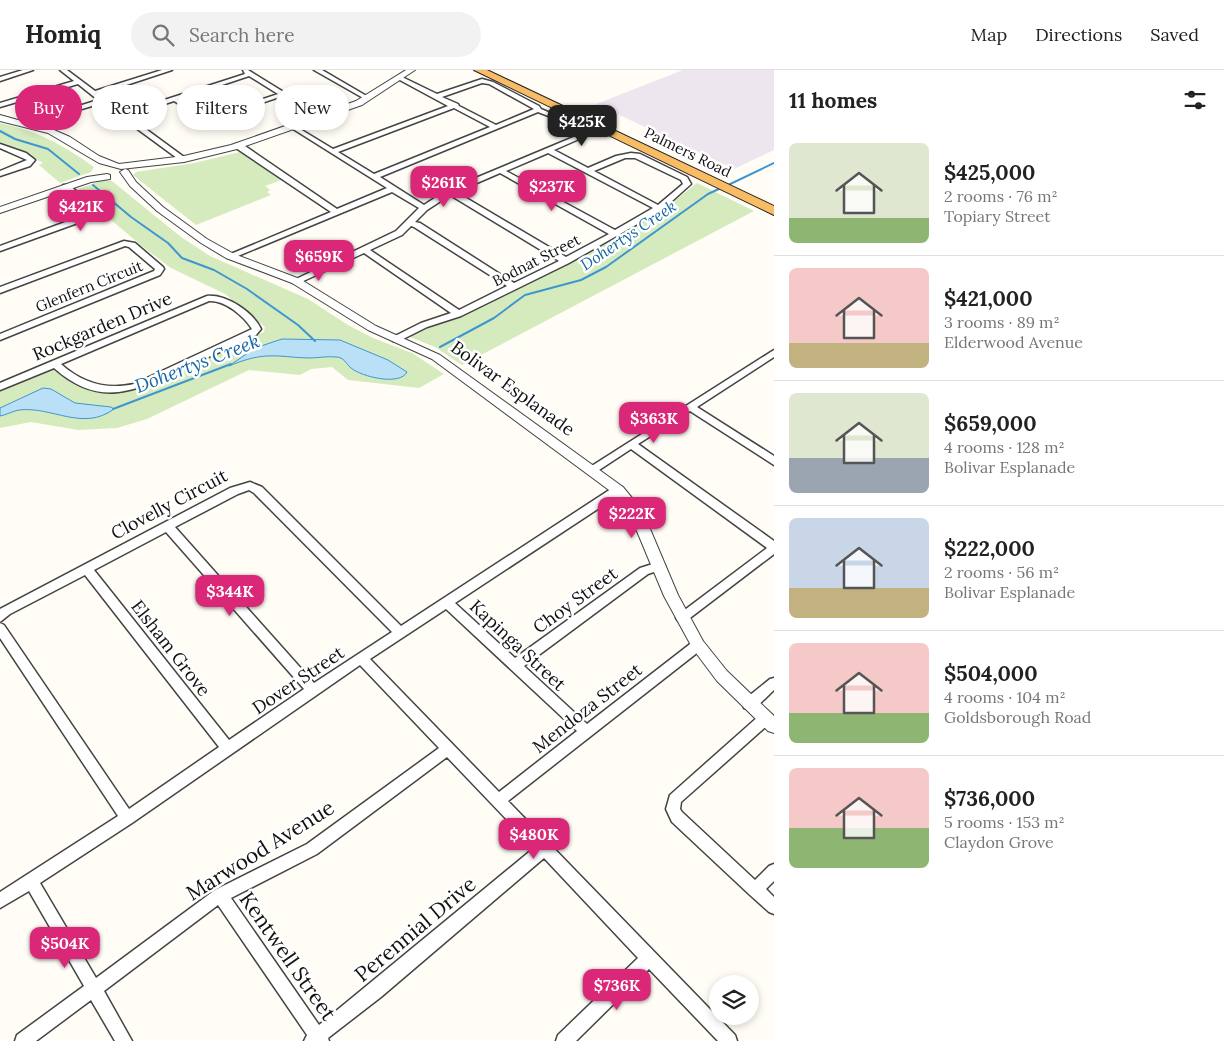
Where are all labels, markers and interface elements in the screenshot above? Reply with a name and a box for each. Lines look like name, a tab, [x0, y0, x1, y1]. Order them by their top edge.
search box	[131, 12, 481, 57]
text: Homiq	[25, 19, 101, 50]
icon: search	[149, 21, 177, 49]
text: Search here	[189, 23, 295, 47]
text: Map	[971, 23, 1007, 46]
text: Directions	[1035, 23, 1122, 46]
text: Saved	[1150, 23, 1199, 46]
chip: Buy	[15, 85, 82, 130]
chip: Rent	[92, 85, 167, 130]
chip: Filters	[177, 85, 265, 130]
chip: New	[275, 85, 349, 130]
icon: filters	[1181, 86, 1209, 114]
text: 11 homes	[789, 87, 877, 114]
pin: $425K	[547, 104, 617, 147]
text: $425K	[559, 111, 605, 131]
street label: Palmers Road	[641, 123, 735, 181]
text: $425,000	[944, 159, 1035, 186]
icon: home	[829, 163, 889, 223]
pin: $261K	[409, 166, 479, 208]
pin: $237K	[517, 170, 587, 212]
text: $261K	[421, 172, 467, 192]
text: $237K	[529, 176, 575, 196]
text: 2 rooms · 76 m²	[944, 186, 1058, 206]
pin: $421K	[46, 190, 116, 232]
text: $421K	[59, 196, 103, 216]
water label: Dohertys Creek	[576, 196, 680, 274]
text: Topiary Street	[944, 206, 1050, 226]
street label: Bodnat Street	[489, 230, 583, 290]
pin: $659K	[284, 240, 354, 282]
text: $659K	[295, 246, 343, 266]
street label: Glenfern Circuit	[33, 256, 145, 316]
text: $421,000	[944, 285, 1033, 312]
street label: Rockgarden Drive	[29, 286, 175, 366]
icon: home	[829, 288, 889, 348]
text: 3 rooms · 89 m²	[944, 312, 1060, 332]
water label: Dohertys Creek	[131, 328, 263, 398]
text: Elderwood Avenue	[944, 332, 1083, 352]
street label: Bolivar Esplanade	[447, 335, 580, 441]
pin: $363K	[619, 402, 689, 444]
text: $363K	[630, 408, 678, 428]
text: $659,000	[944, 410, 1037, 437]
icon: home	[829, 413, 889, 473]
text: 4 rooms · 128 m²	[944, 437, 1065, 457]
text: Bolivar Esplanade	[944, 457, 1075, 477]
street label: Clovelly Circuit	[107, 464, 231, 544]
pin: $222K	[597, 496, 667, 539]
text: $222K	[609, 503, 655, 523]
text: $222,000	[944, 535, 1035, 562]
icon: home	[829, 538, 889, 598]
street label: Choy Street	[528, 562, 622, 638]
text: 2 rooms · 56 m²	[944, 562, 1059, 582]
pin: $344K	[195, 574, 265, 617]
text: $344K	[206, 581, 254, 601]
text: Bolivar Esplanade	[944, 582, 1075, 602]
street label: Elsham Grove	[126, 595, 216, 701]
street label: Kapinga Street	[465, 595, 571, 695]
street label: Dover Street	[248, 641, 348, 719]
street label: Mendoza Street	[528, 658, 646, 758]
text: $504,000	[944, 660, 1038, 687]
icon: home	[829, 663, 889, 723]
text: 4 rooms · 104 m²	[944, 687, 1066, 707]
text: Goldsborough Road	[944, 707, 1091, 727]
text: $736,000	[944, 785, 1035, 812]
icon: home	[829, 788, 889, 848]
street label: Marwood Avenue	[181, 794, 339, 906]
text: 5 rooms · 153 m²	[944, 812, 1065, 832]
pin: $480K	[499, 818, 569, 860]
text: $480K	[510, 824, 558, 844]
text: Claydon Grove	[944, 832, 1054, 852]
street label: Perennial Drive	[349, 870, 481, 988]
street label: Kentwell Street	[234, 886, 343, 1026]
pin: $504K	[30, 926, 100, 969]
text: $504K	[41, 933, 89, 953]
pin: $736K	[582, 968, 652, 1011]
text: $736K	[594, 975, 640, 995]
map controls	[709, 975, 759, 1025]
button: layers	[709, 975, 759, 1025]

